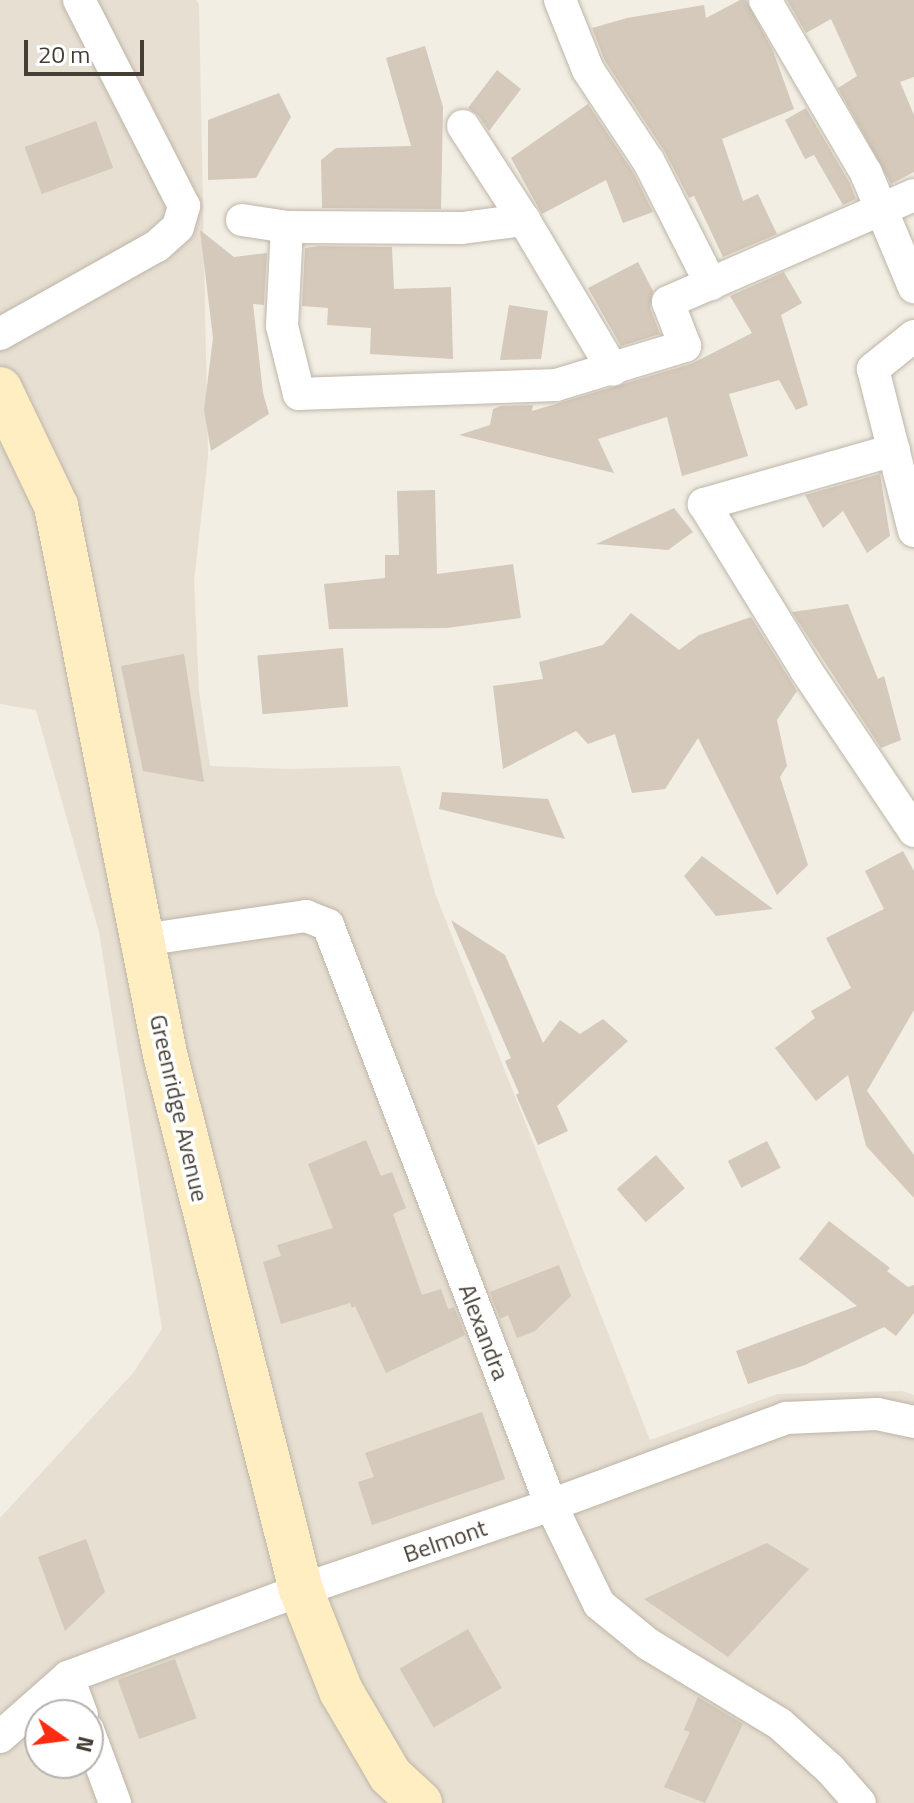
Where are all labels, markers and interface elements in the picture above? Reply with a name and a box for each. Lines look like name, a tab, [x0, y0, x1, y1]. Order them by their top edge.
scale bar	[28, 24, 148, 74]
text: 20 m	[38, 36, 90, 72]
street label: Greenridge Avenue	[143, 1012, 215, 1204]
street label: Alexandra	[453, 1280, 515, 1384]
street label: Belmont	[399, 1513, 491, 1569]
north arrow	[24, 1699, 104, 1779]
text: N	[67, 1733, 104, 1756]

